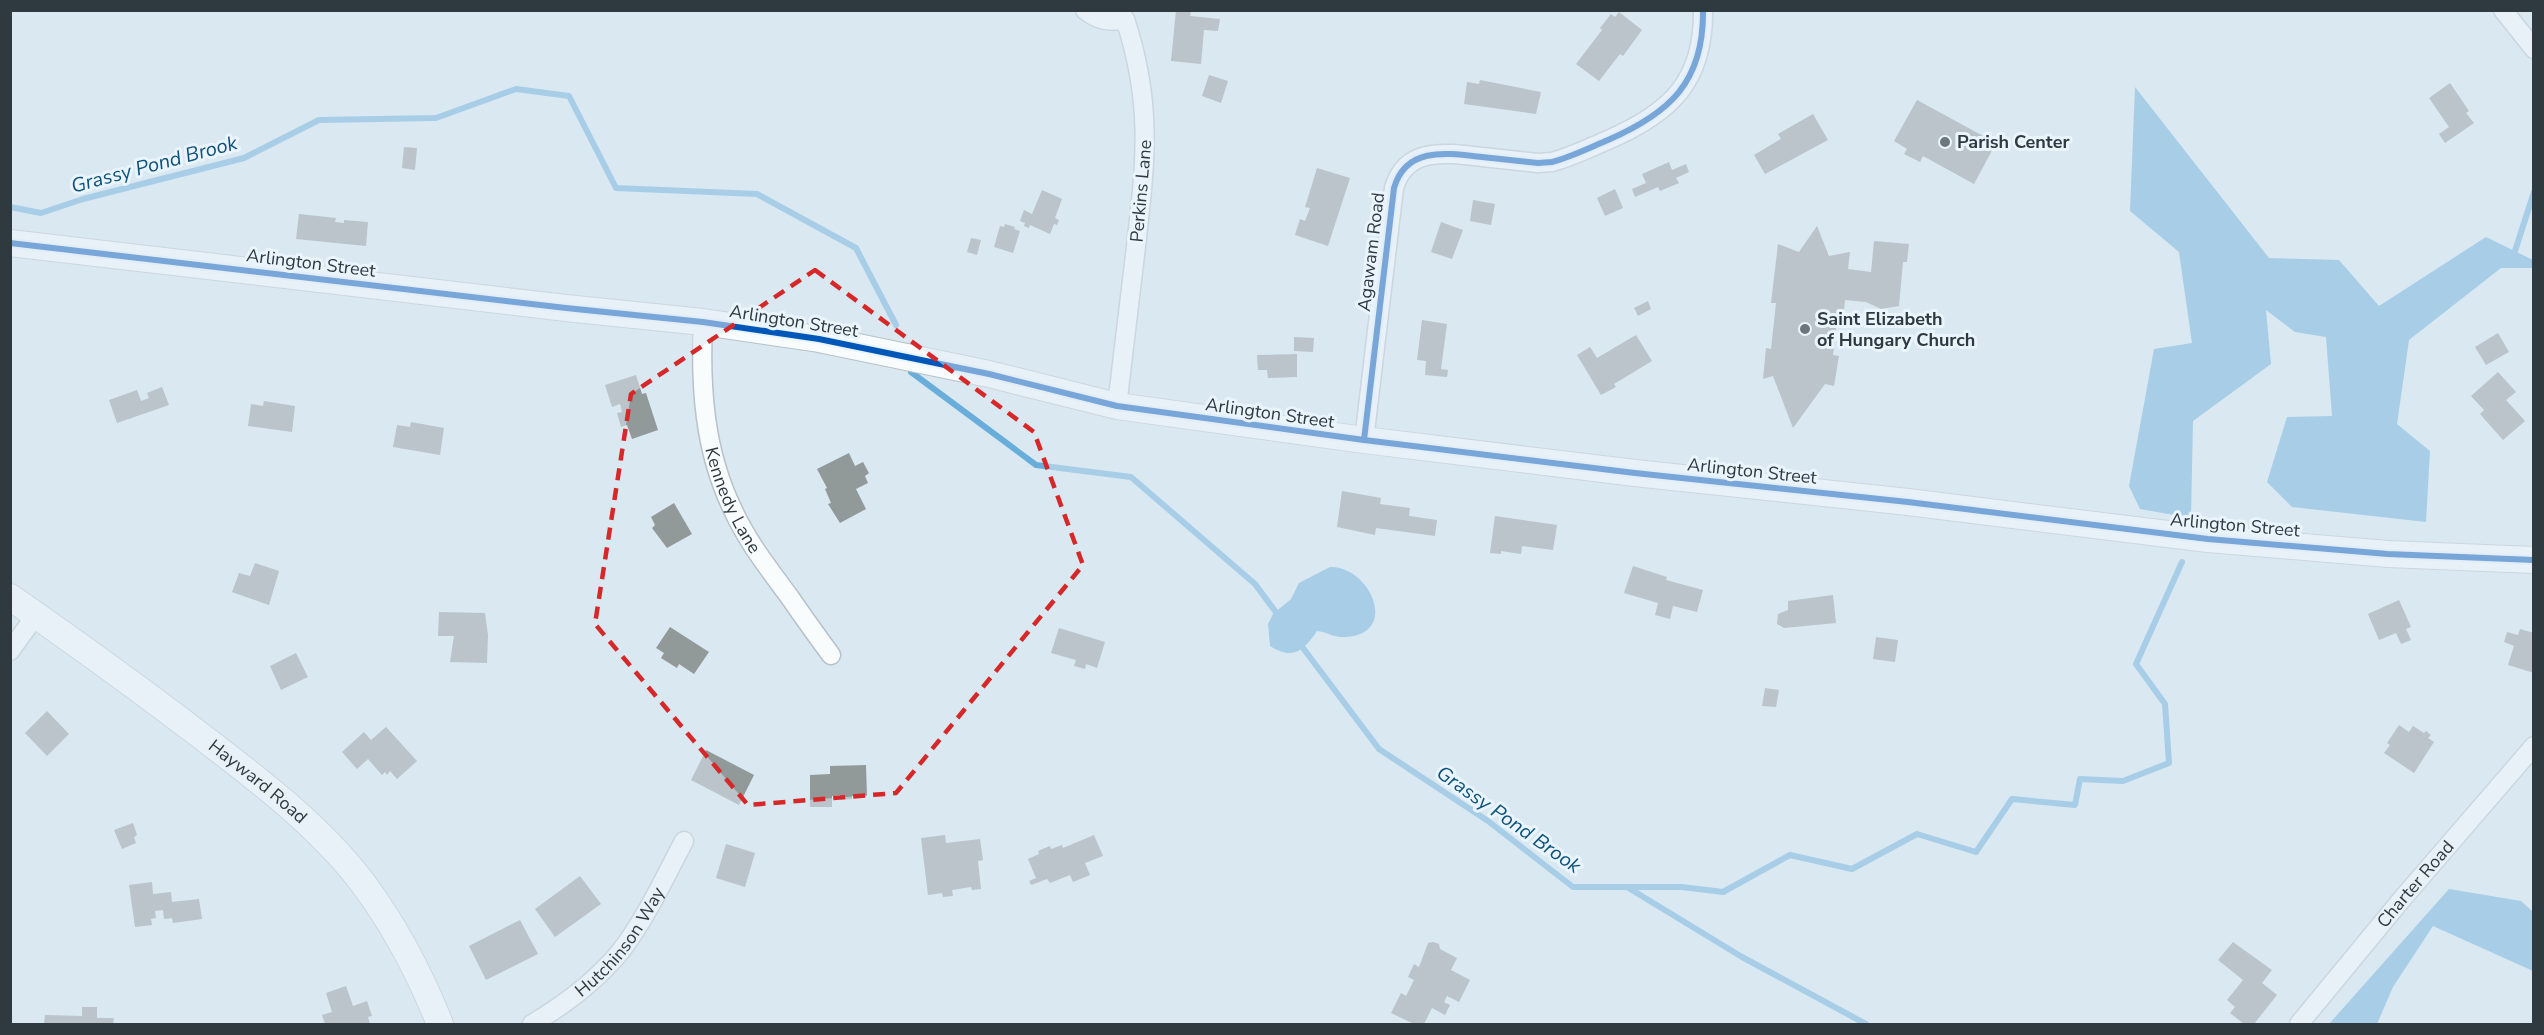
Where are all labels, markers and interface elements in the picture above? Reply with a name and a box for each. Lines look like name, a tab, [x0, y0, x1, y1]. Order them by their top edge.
water label: Grassy Pond Brook	[68, 129, 241, 200]
place label: Parish Center	[1957, 130, 2070, 154]
marker: Parish Center	[1938, 135, 1952, 149]
street label: Perkins Lane	[1125, 139, 1157, 243]
street label: Agawam Road	[1352, 191, 1390, 313]
street label: Arlington Street	[245, 243, 378, 283]
street label: Arlington Street	[728, 299, 861, 343]
place label: Saint Elizabeth of Hungary Church	[1817, 307, 1975, 352]
marker: Saint Elizabeth of Hungary Church	[1798, 322, 1812, 336]
street label: Arlington Street	[1204, 392, 1337, 434]
street label: Kennedy Lane	[700, 444, 767, 558]
street label: Arlington Street	[1686, 452, 1819, 490]
street label: Arlington Street	[2169, 507, 2301, 543]
street label: Hayward Road	[204, 734, 312, 829]
water label: Grassy Pond Brook	[1431, 759, 1587, 880]
street label: Charter Road	[2371, 835, 2459, 933]
street label: Hutchinson Way	[570, 882, 670, 1002]

